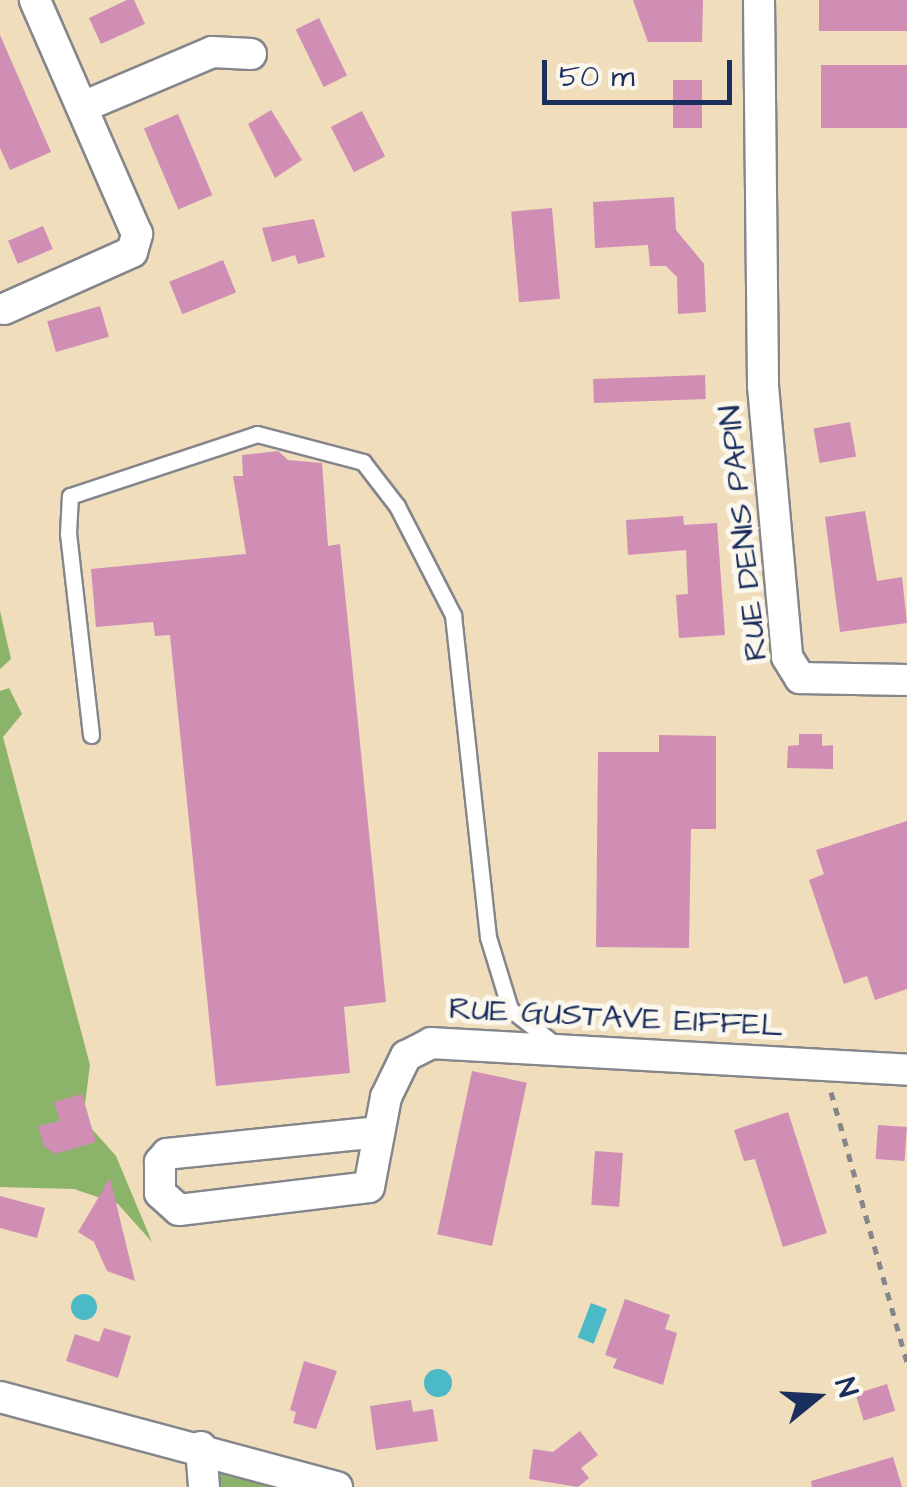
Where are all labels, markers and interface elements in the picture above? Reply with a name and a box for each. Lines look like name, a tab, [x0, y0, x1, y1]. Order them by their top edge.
scale bar	[547, 40, 737, 102]
text: 50 m	[559, 56, 635, 98]
street label: RUE DENIS PAPIN	[711, 403, 777, 663]
street label: RUE GUSTAVE EIFFEL	[448, 990, 784, 1046]
north arrow	[767, 1347, 867, 1447]
text: N	[825, 1373, 867, 1402]

